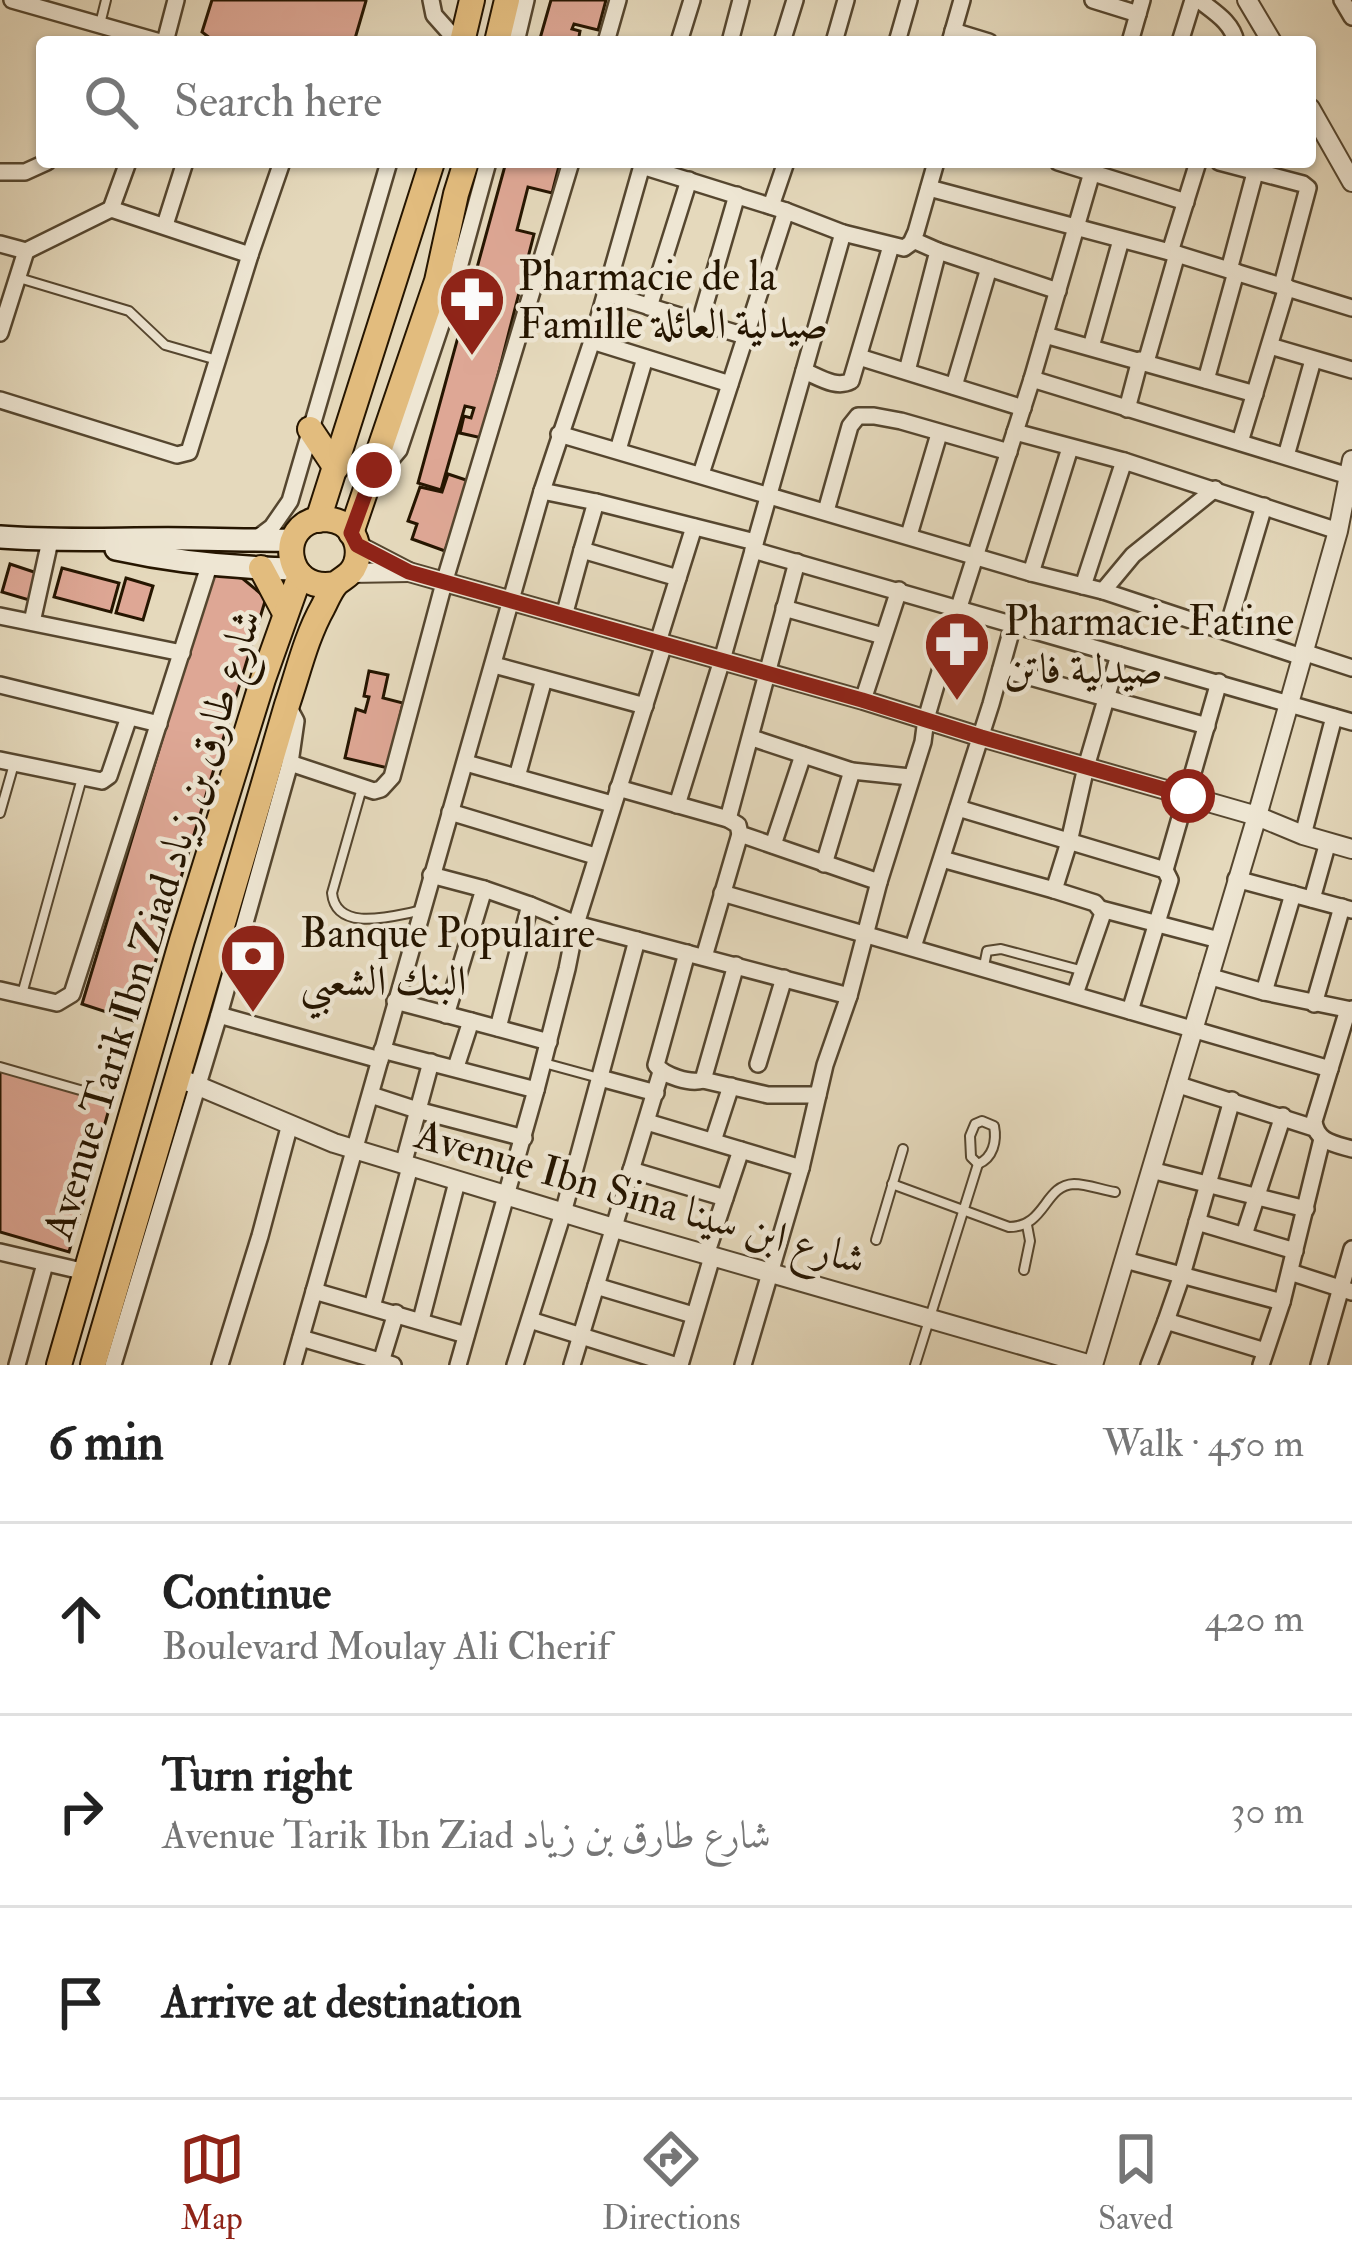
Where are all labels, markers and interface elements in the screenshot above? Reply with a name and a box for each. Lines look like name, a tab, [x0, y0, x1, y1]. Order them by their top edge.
search box	[36, 36, 1316, 168]
icon: search	[78, 69, 144, 135]
text: Search here	[174, 74, 382, 130]
place label: Pharmacie de la Famille صيدلية العائلة	[518, 251, 828, 351]
pharmacy icon: Pharmacie de la Famille صيدلية العائلة	[437, 264, 507, 358]
route end	[347, 443, 401, 497]
place label: Pharmacie Fatine صيدلية فاتن	[1004, 596, 1294, 696]
street label: Avenue Tarik Ibn Ziad شارع طارق بن زياد	[32, 603, 281, 1249]
pharmacy icon: Pharmacie Fatine صيدلية فاتن	[922, 609, 992, 703]
route start	[1161, 769, 1215, 823]
place label: Banque Populaire البنك الشعبي	[300, 908, 595, 1020]
bank icon: Banque Populaire البنك الشعبي	[218, 921, 288, 1015]
street label: Avenue Ibn Sina شارع ابن سينا	[406, 1108, 871, 1295]
text: 6 min	[48, 1411, 164, 1475]
text: Walk · 450 m	[1103, 1419, 1304, 1468]
text: Continue	[162, 1566, 331, 1622]
icon: ahead	[48, 1586, 114, 1652]
text: 420 m	[1205, 1594, 1304, 1643]
text: Boulevard Moulay Ali Cherif	[162, 1622, 610, 1671]
text: Turn right	[162, 1748, 352, 1804]
icon: right	[48, 1778, 114, 1844]
text: 30 m	[1231, 1786, 1304, 1835]
text: Avenue Tarik Ibn Ziad شارع طارق بن زياد	[162, 1811, 771, 1860]
icon: arrive	[48, 1970, 114, 2036]
text: Arrive at destination	[162, 1975, 522, 2031]
tab: Map	[179, 2126, 245, 2239]
tab: Directions	[602, 2126, 741, 2239]
tab: Saved	[1098, 2126, 1173, 2239]

